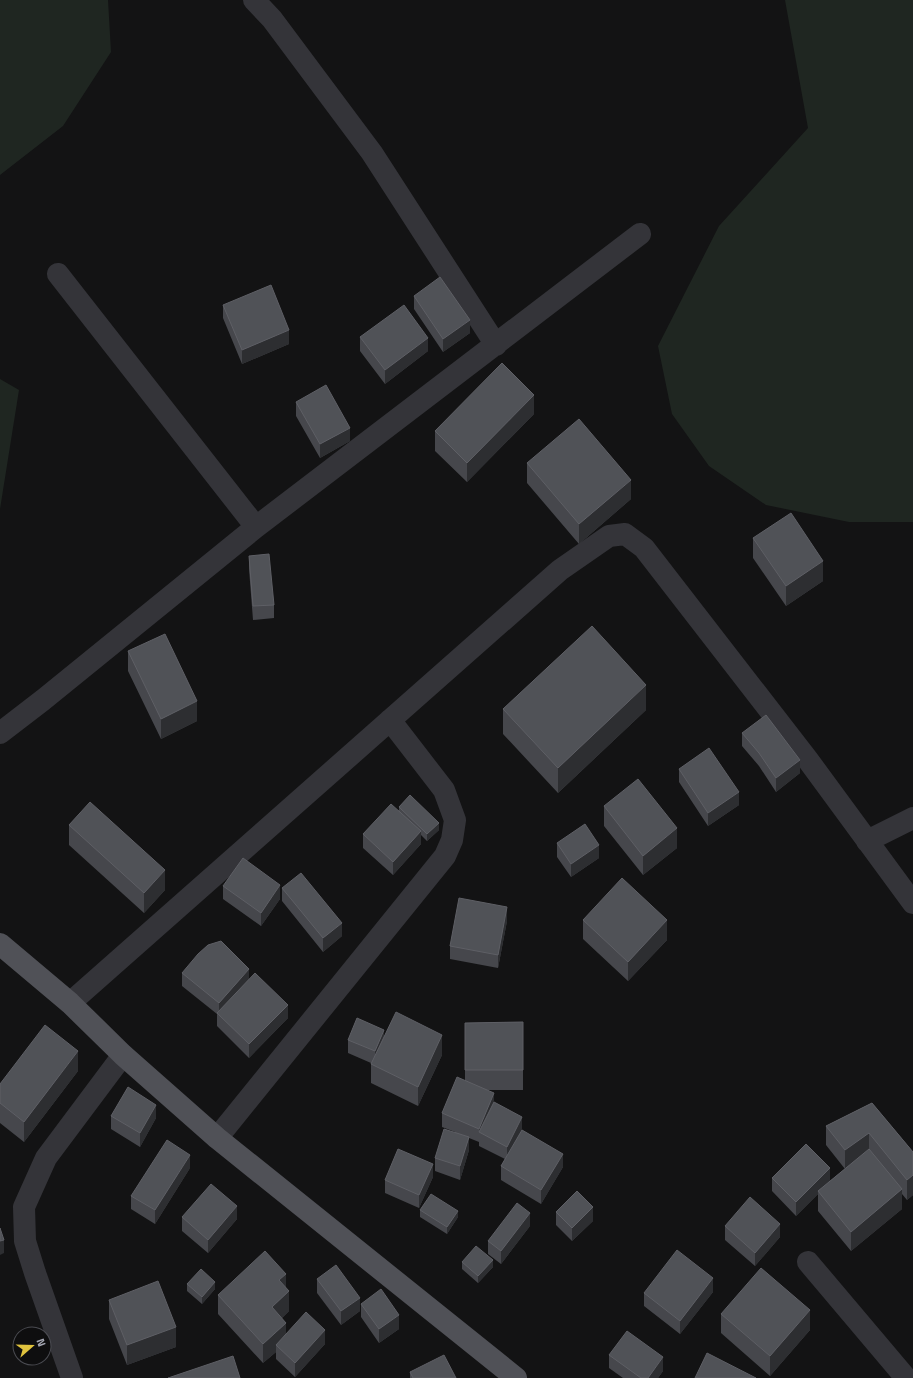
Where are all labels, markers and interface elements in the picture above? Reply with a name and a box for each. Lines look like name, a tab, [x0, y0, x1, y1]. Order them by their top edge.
north arrow	[12, 1326, 52, 1366]
text: N	[33, 1336, 50, 1349]

